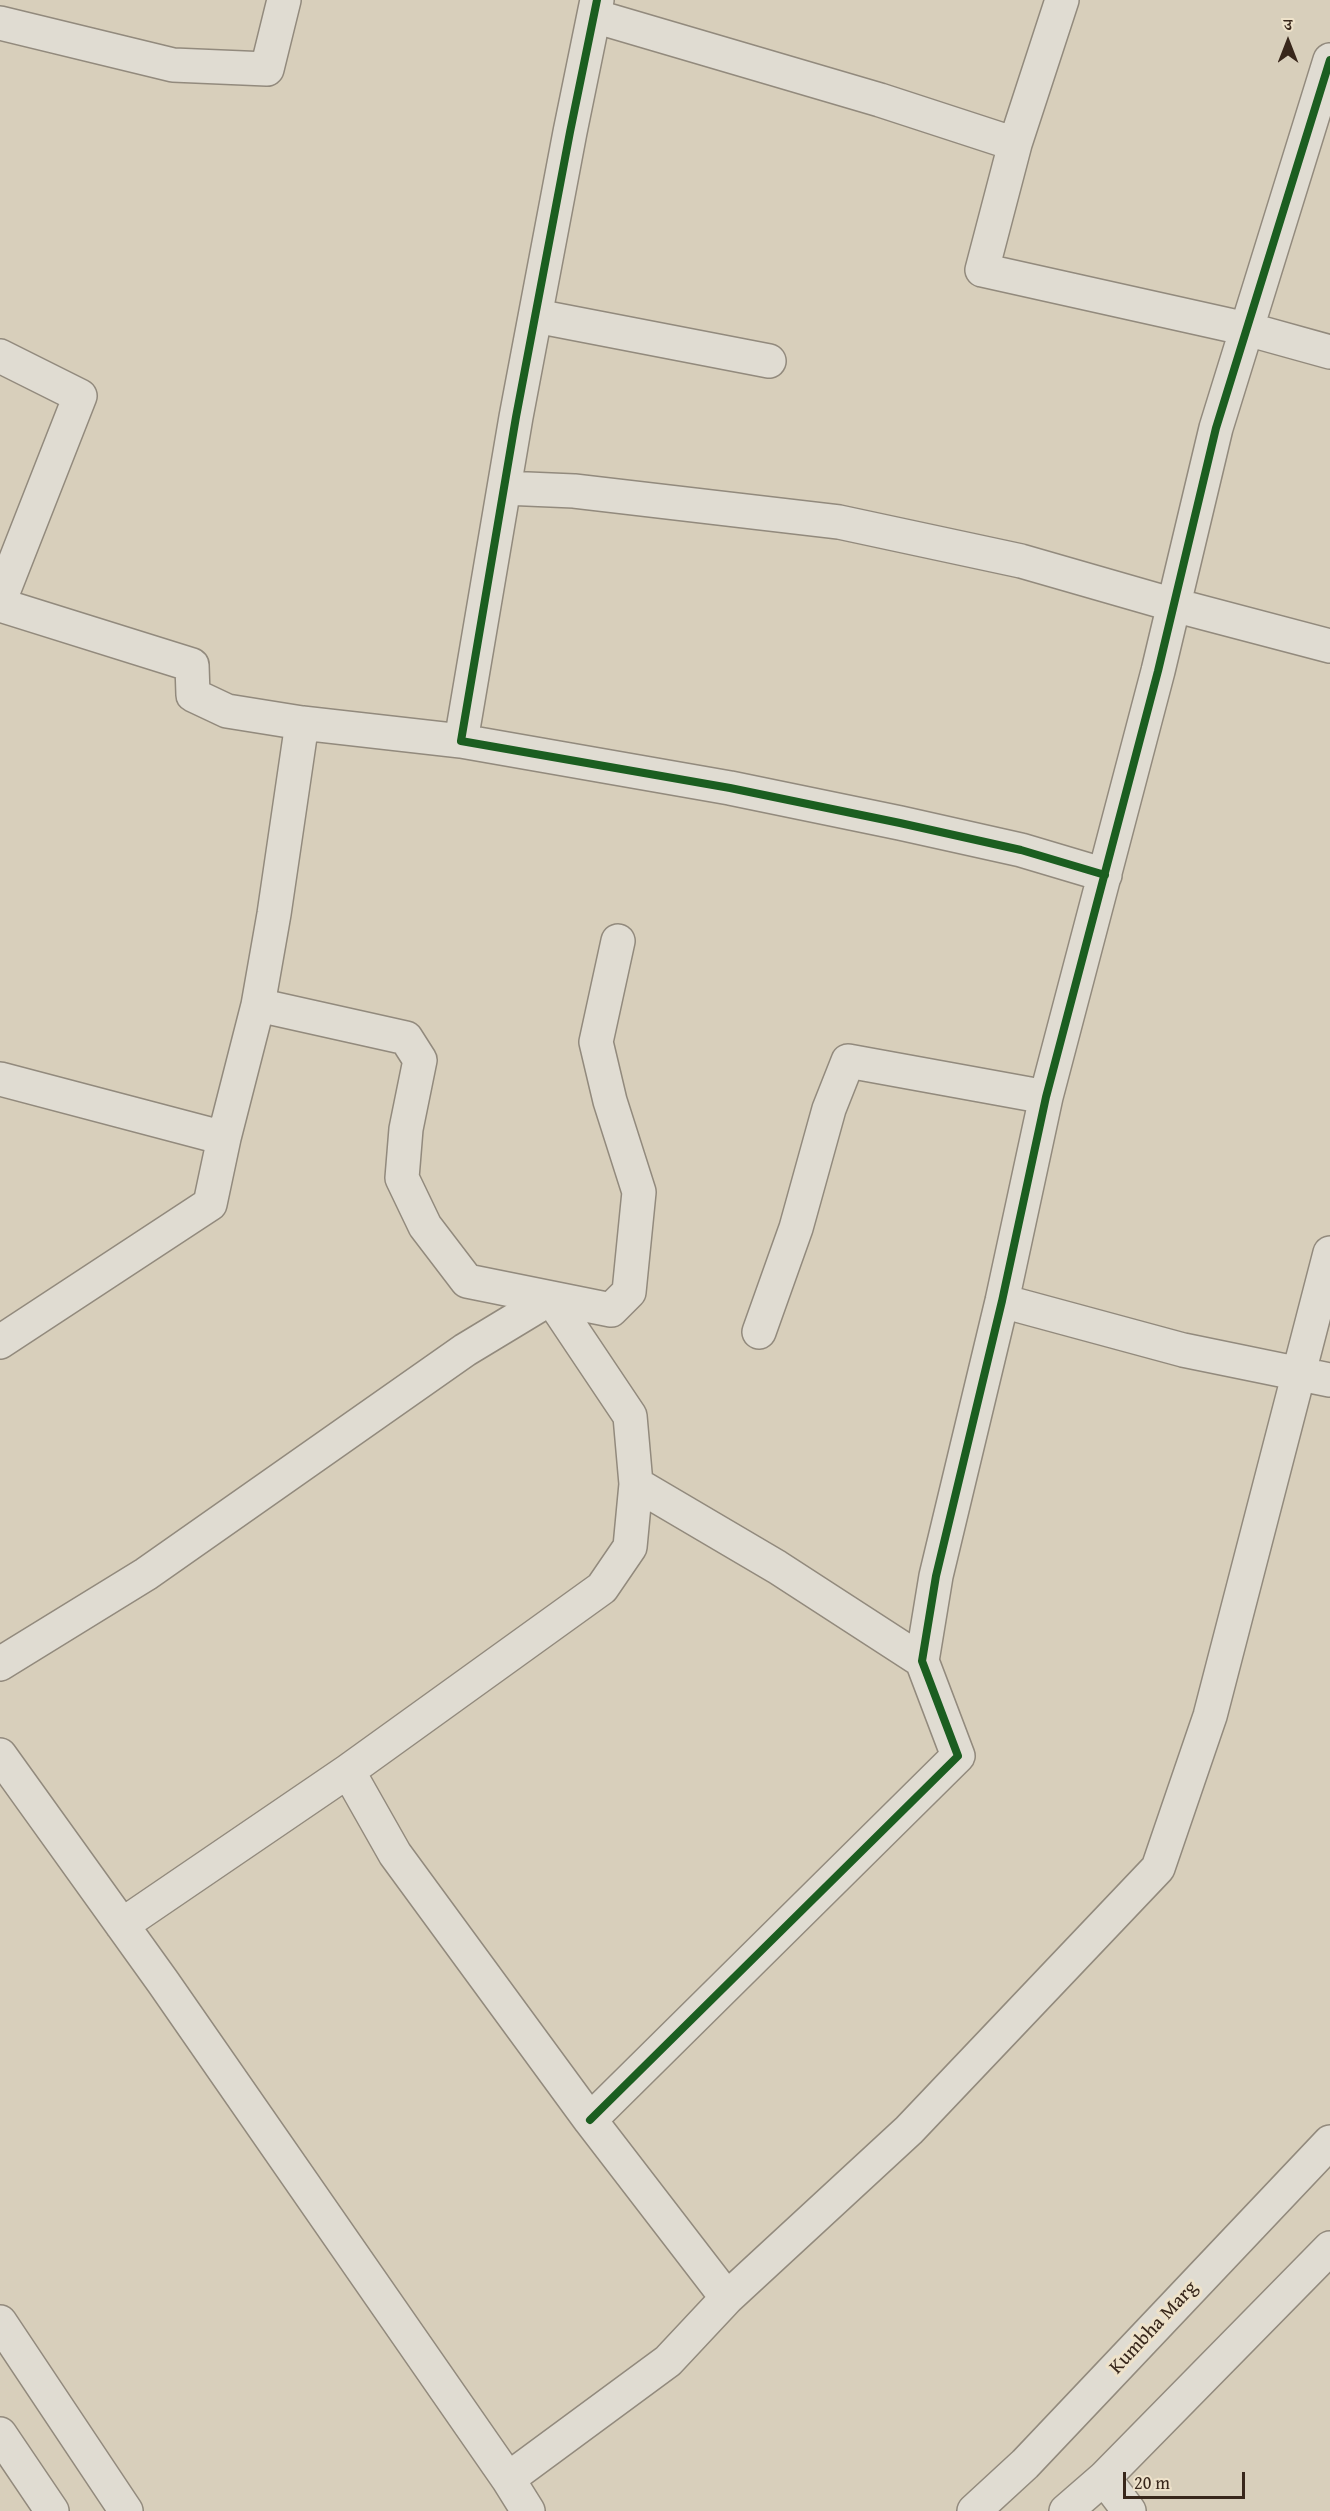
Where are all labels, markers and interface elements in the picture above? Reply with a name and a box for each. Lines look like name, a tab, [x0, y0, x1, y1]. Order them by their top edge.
north arrow	[1258, 12, 1318, 72]
text: उ	[1284, 12, 1292, 36]
street label: Kumbha Marg	[1105, 2276, 1203, 2380]
scale bar	[1126, 2460, 1248, 2498]
text: 20 m	[1134, 2469, 1170, 2496]

